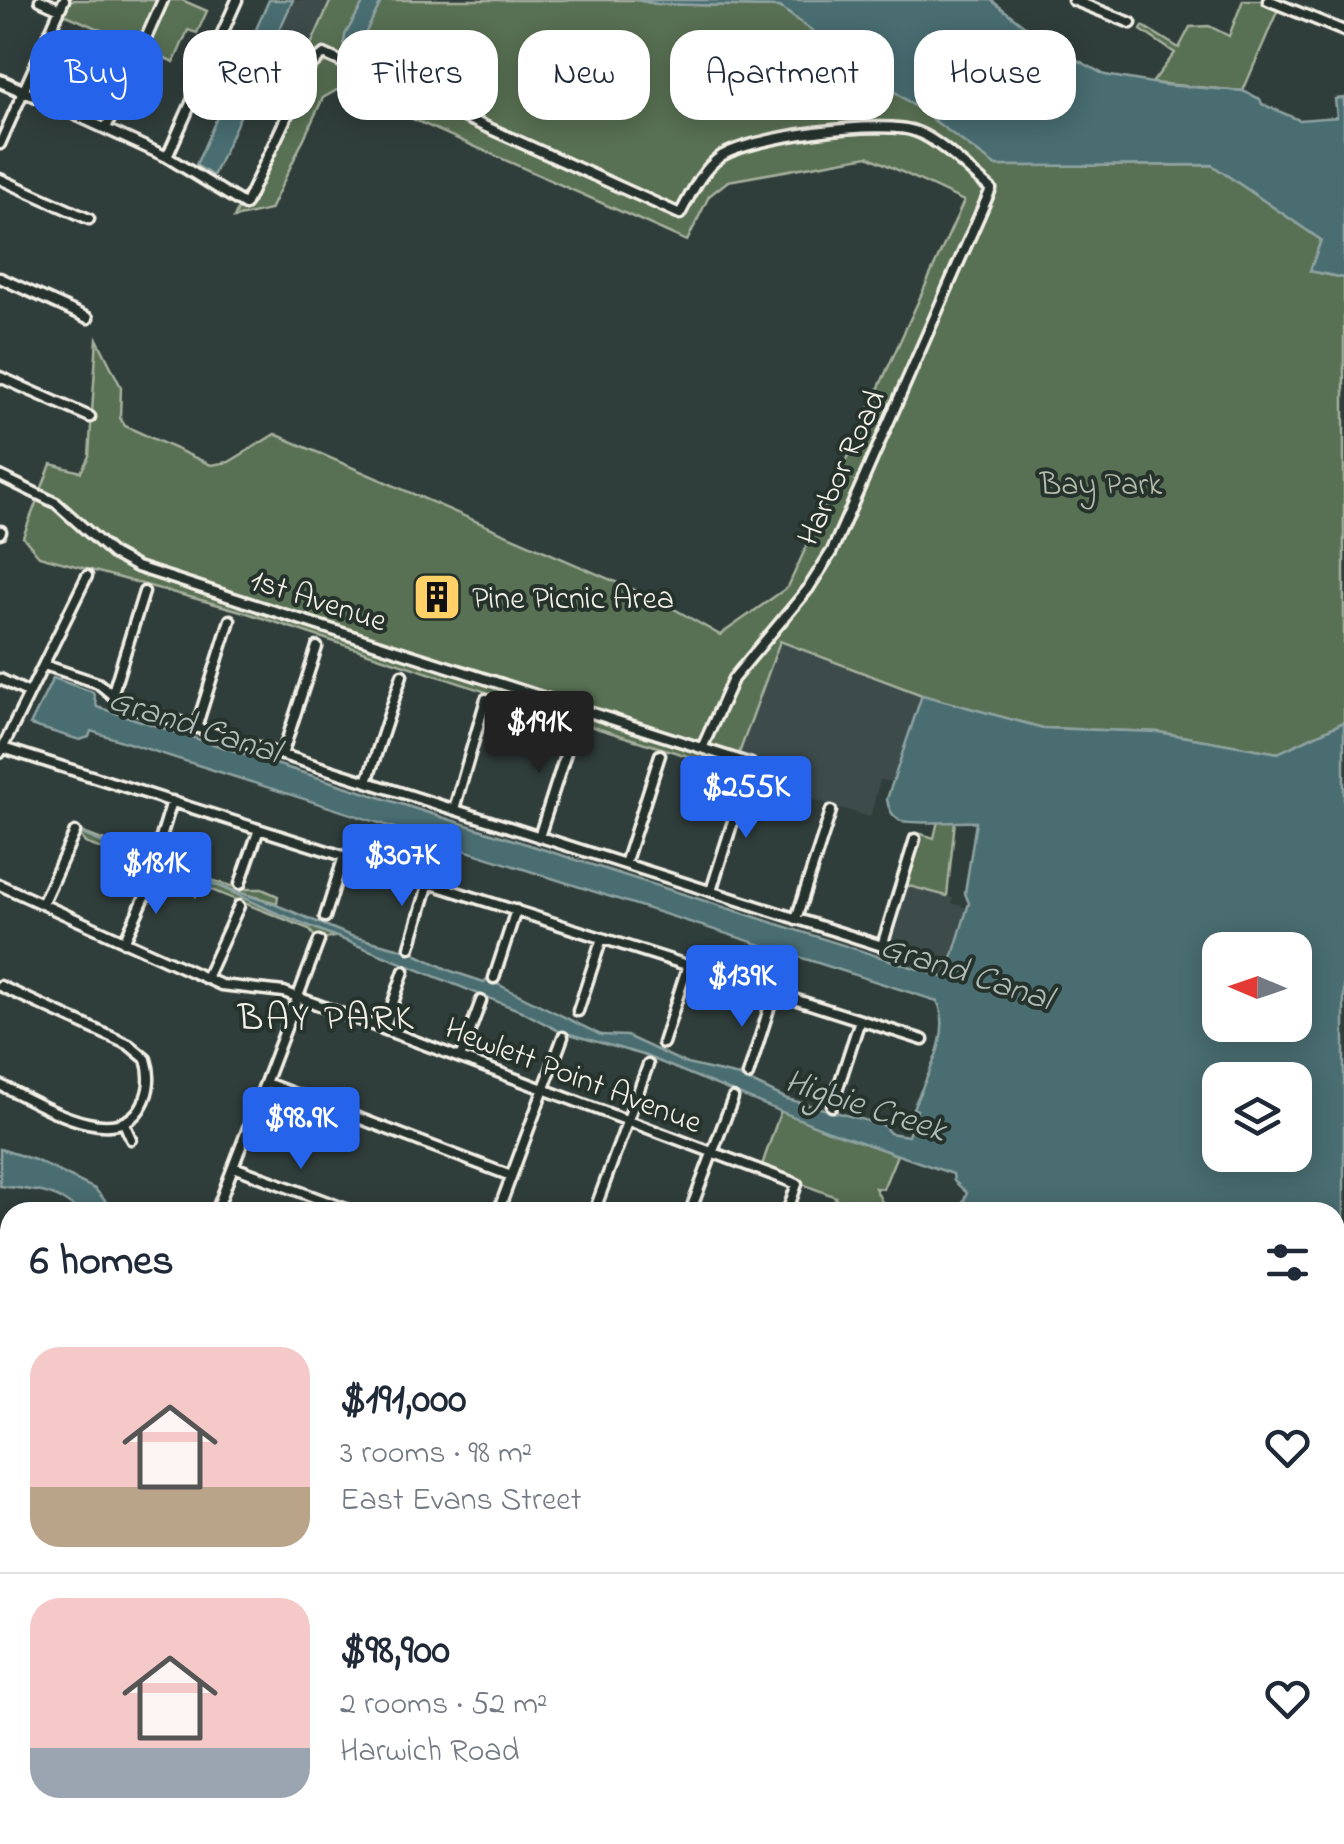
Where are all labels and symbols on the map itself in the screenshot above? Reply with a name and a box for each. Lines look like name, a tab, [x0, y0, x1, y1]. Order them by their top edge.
street label: Harbor Road	[787, 383, 900, 554]
park label: Bay Park	[1039, 463, 1163, 510]
street label: 1st Avenue	[244, 558, 393, 647]
building icon: Pine Picnic Area	[411, 571, 463, 623]
place label: Pine Picnic Area	[472, 577, 674, 624]
water label: Grand Canal	[102, 676, 290, 780]
pin: $191K	[469, 691, 609, 776]
pin: $255K	[676, 756, 816, 841]
pin: $307K	[332, 824, 472, 909]
pin: $181K	[86, 832, 226, 917]
water label: Grand Canal	[874, 923, 1062, 1027]
north arrow	[1202, 932, 1312, 1042]
pin: $139K	[672, 945, 812, 1030]
district label: BAY PARK	[237, 992, 416, 1048]
street label: Hewlett Point Avenue	[437, 1007, 709, 1148]
water label: Higbie Creek	[777, 1057, 954, 1159]
pin: $98.9K	[220, 1087, 382, 1172]

